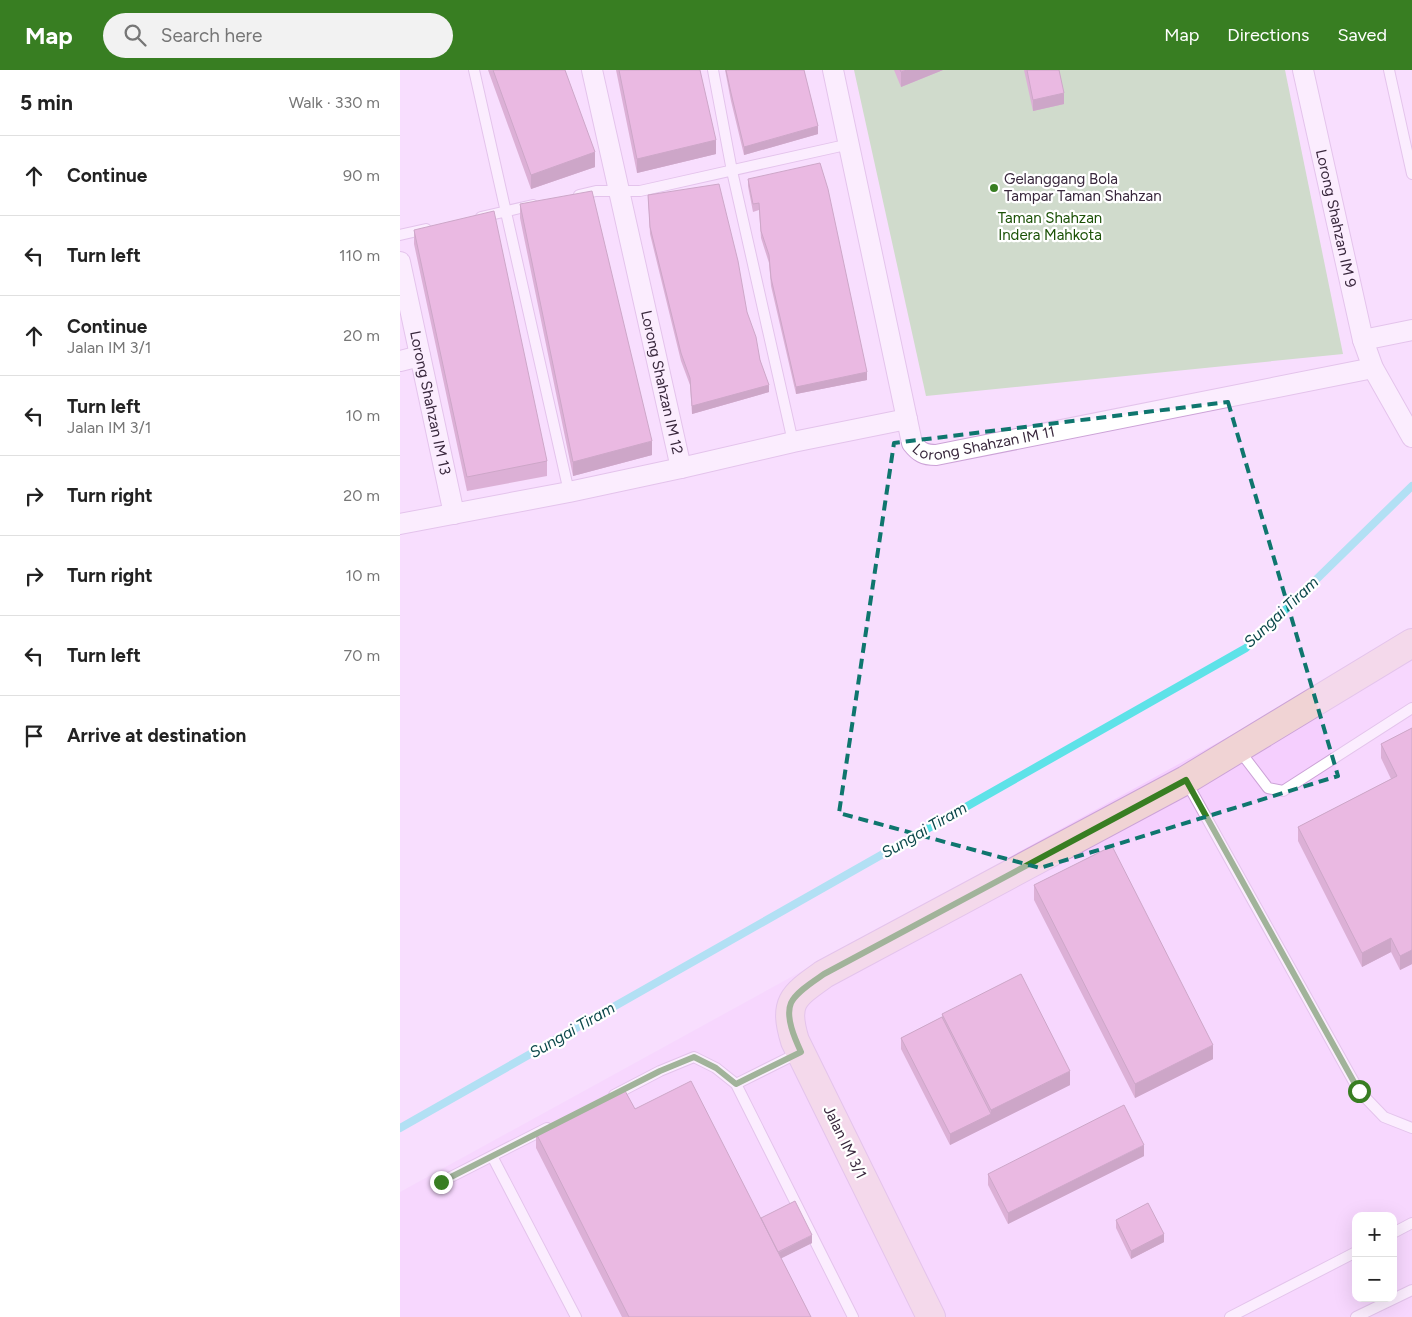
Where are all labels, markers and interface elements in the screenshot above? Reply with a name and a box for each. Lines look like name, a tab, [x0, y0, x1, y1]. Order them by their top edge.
search box	[103, 13, 453, 58]
text: Map	[25, 21, 73, 50]
icon: search	[121, 21, 149, 49]
text: Search here	[161, 24, 262, 47]
text: Map	[1164, 24, 1199, 46]
text: Directions	[1227, 24, 1309, 46]
text: Saved	[1337, 24, 1387, 46]
text: 5 min	[20, 90, 73, 115]
text: Walk · 330 m	[289, 93, 380, 112]
street label: Lorong Shahzan IM 9	[1312, 148, 1360, 289]
icon: ahead	[20, 162, 48, 190]
text: Continue	[67, 164, 147, 187]
text: 90 m	[343, 166, 380, 185]
place label: Gelanggang Bola Tampar Taman Shahzan	[1004, 170, 1162, 205]
marker: Gelanggang Bola Tampar Taman Shahzan	[988, 182, 1000, 194]
park label: Taman Shahzan Indera Mahkota	[998, 209, 1102, 244]
icon: left	[20, 242, 48, 270]
text: Turn left	[67, 244, 141, 267]
text: 110 m	[339, 246, 380, 265]
street label: Lorong Shahzan IM 12	[637, 309, 687, 456]
text: Continue	[67, 315, 147, 338]
icon: ahead	[20, 322, 48, 350]
text: 20 m	[343, 326, 380, 345]
street label: Lorong Shahzan IM 13	[406, 329, 454, 476]
text: Jalan IM 3/1	[67, 338, 151, 357]
text: Turn left	[67, 395, 141, 418]
icon: left	[20, 402, 48, 430]
text: 10 m	[346, 406, 380, 425]
text: Jalan IM 3/1	[67, 418, 151, 437]
street label: Lorong Shahzan IM 11	[909, 423, 1056, 464]
icon: right	[20, 482, 48, 510]
text: Turn right	[67, 484, 153, 507]
text: 20 m	[343, 486, 380, 505]
icon: right	[20, 562, 48, 590]
text: Turn right	[67, 564, 153, 587]
text: 10 m	[346, 566, 380, 585]
water label: Sungai Tiram	[1240, 572, 1323, 651]
icon: left	[20, 642, 48, 670]
text: Turn left	[67, 644, 141, 667]
text: 70 m	[344, 646, 380, 665]
icon: arrive	[20, 722, 48, 750]
text: Arrive at destination	[67, 724, 246, 747]
water label: Sungai Tiram	[878, 798, 970, 862]
water label: Sungai Tiram	[526, 998, 618, 1062]
route start	[1348, 1080, 1371, 1103]
street label: Jalan IM 3/1	[820, 1103, 870, 1181]
route end	[430, 1171, 453, 1194]
map controls	[1352, 1212, 1397, 1302]
button: +	[1352, 1212, 1397, 1257]
button: −	[1352, 1257, 1397, 1302]

